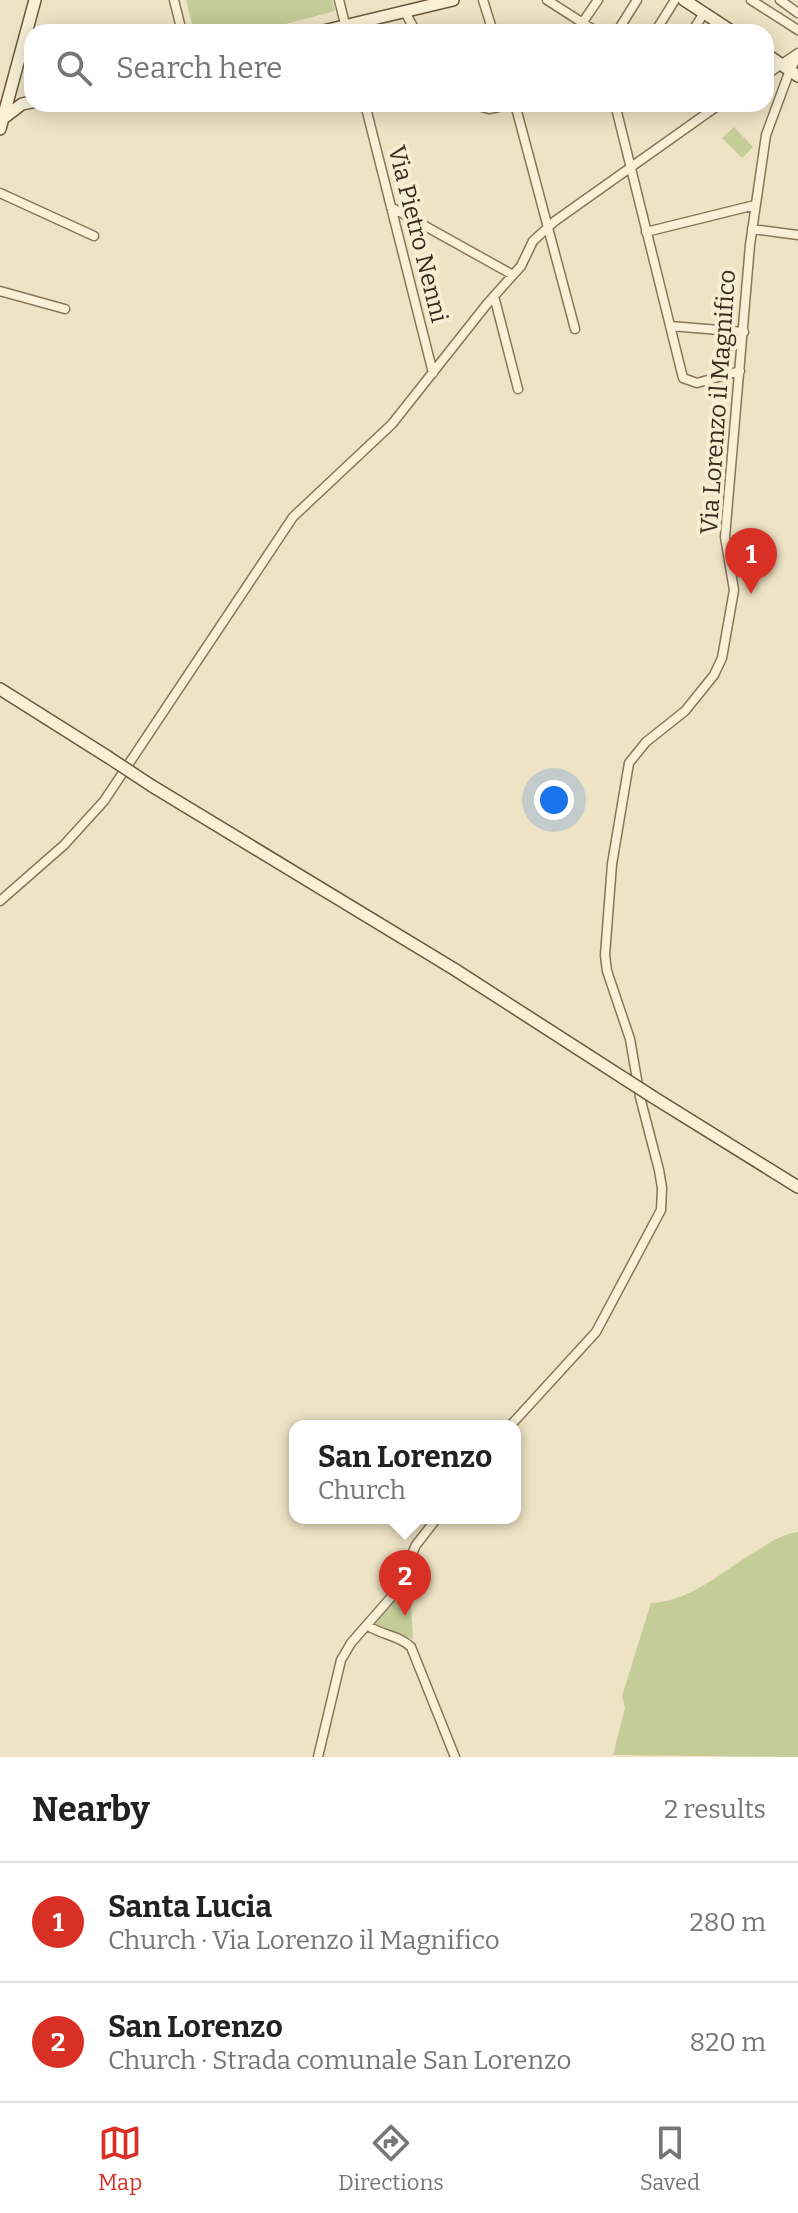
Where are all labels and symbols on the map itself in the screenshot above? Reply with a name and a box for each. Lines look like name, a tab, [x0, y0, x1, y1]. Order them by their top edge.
street label: Via Pietro Nenni	[382, 143, 454, 325]
street label: Via Lorenzo il Magnifico	[695, 269, 741, 535]
pin: 1	[725, 528, 777, 594]
your location	[534, 780, 574, 820]
pin: 2	[379, 1550, 431, 1616]

